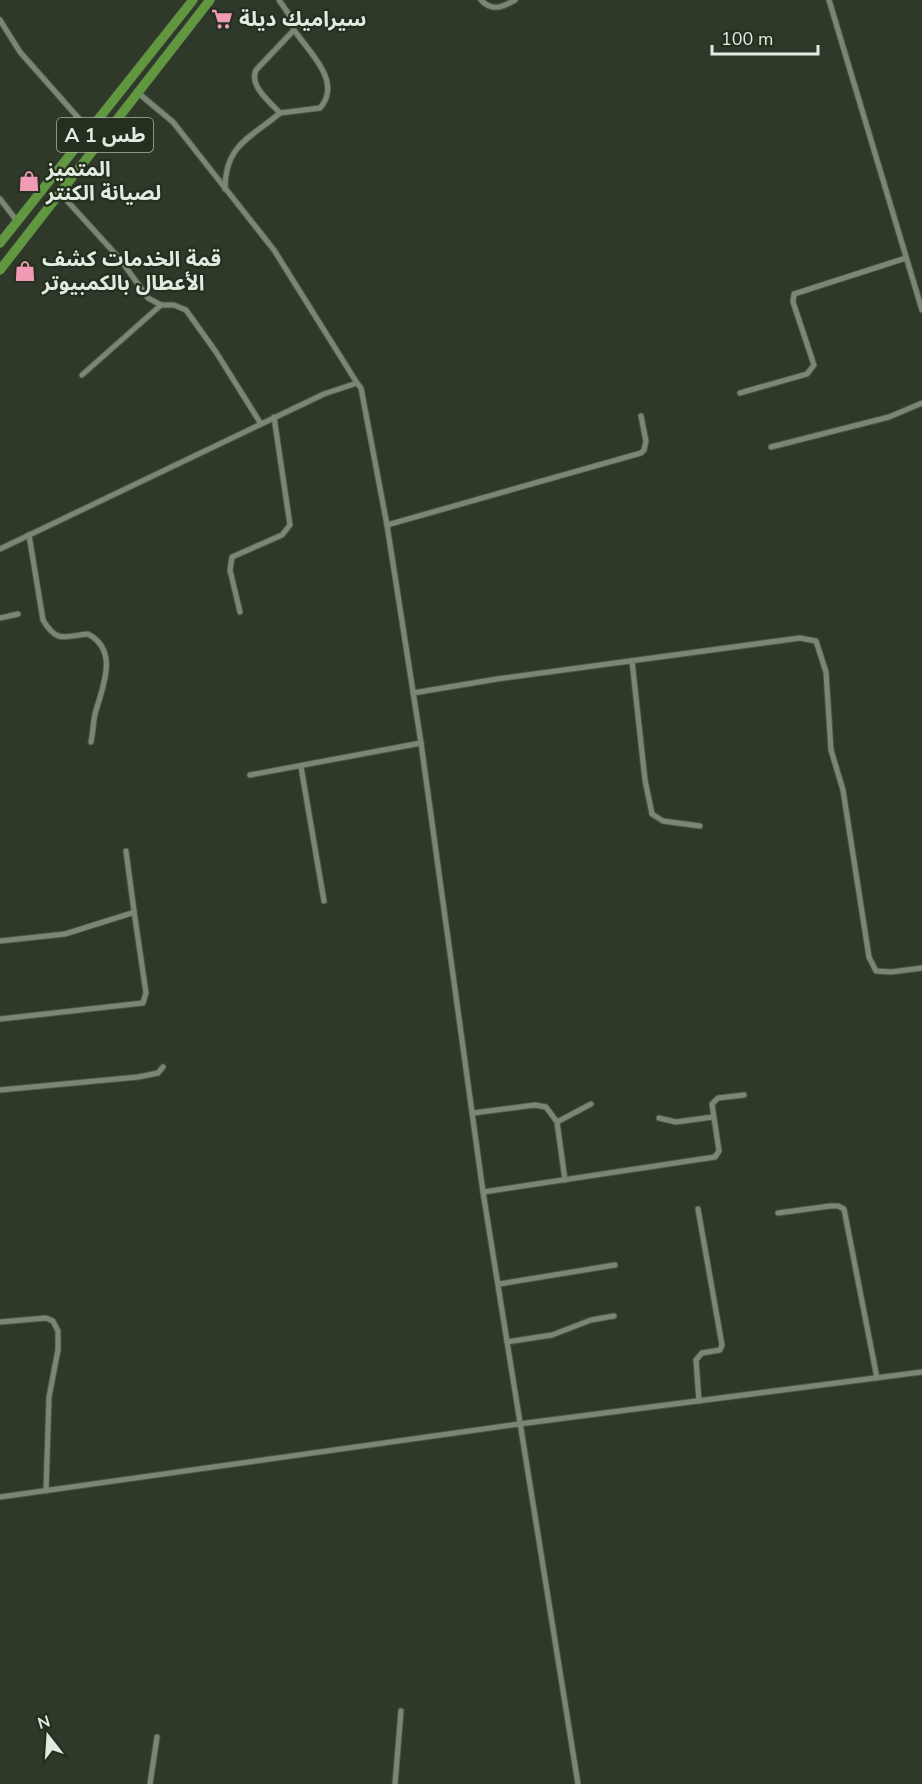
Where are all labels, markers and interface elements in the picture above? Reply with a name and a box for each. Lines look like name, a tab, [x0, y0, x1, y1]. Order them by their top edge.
place label: سيراميك ديلة	[239, 5, 366, 33]
supermarket icon: سيراميك ديلة	[210, 7, 234, 31]
scale bar	[712, 18, 818, 56]
text: 100 m	[721, 27, 773, 51]
road number: A 1 طس	[57, 118, 153, 152]
place label: المتميز لصيانة الكنتر	[45, 155, 161, 207]
shop icon: المتميز لصيانة الكنتر	[17, 169, 41, 193]
place label: قمة الخدمات كشف الأعطال بالكمبيوتر	[41, 245, 221, 297]
shop icon: قمة الخدمات كشف الأعطال بالكمبيوتر	[13, 259, 37, 283]
north arrow	[18, 1706, 78, 1766]
text: N	[35, 1710, 53, 1735]

